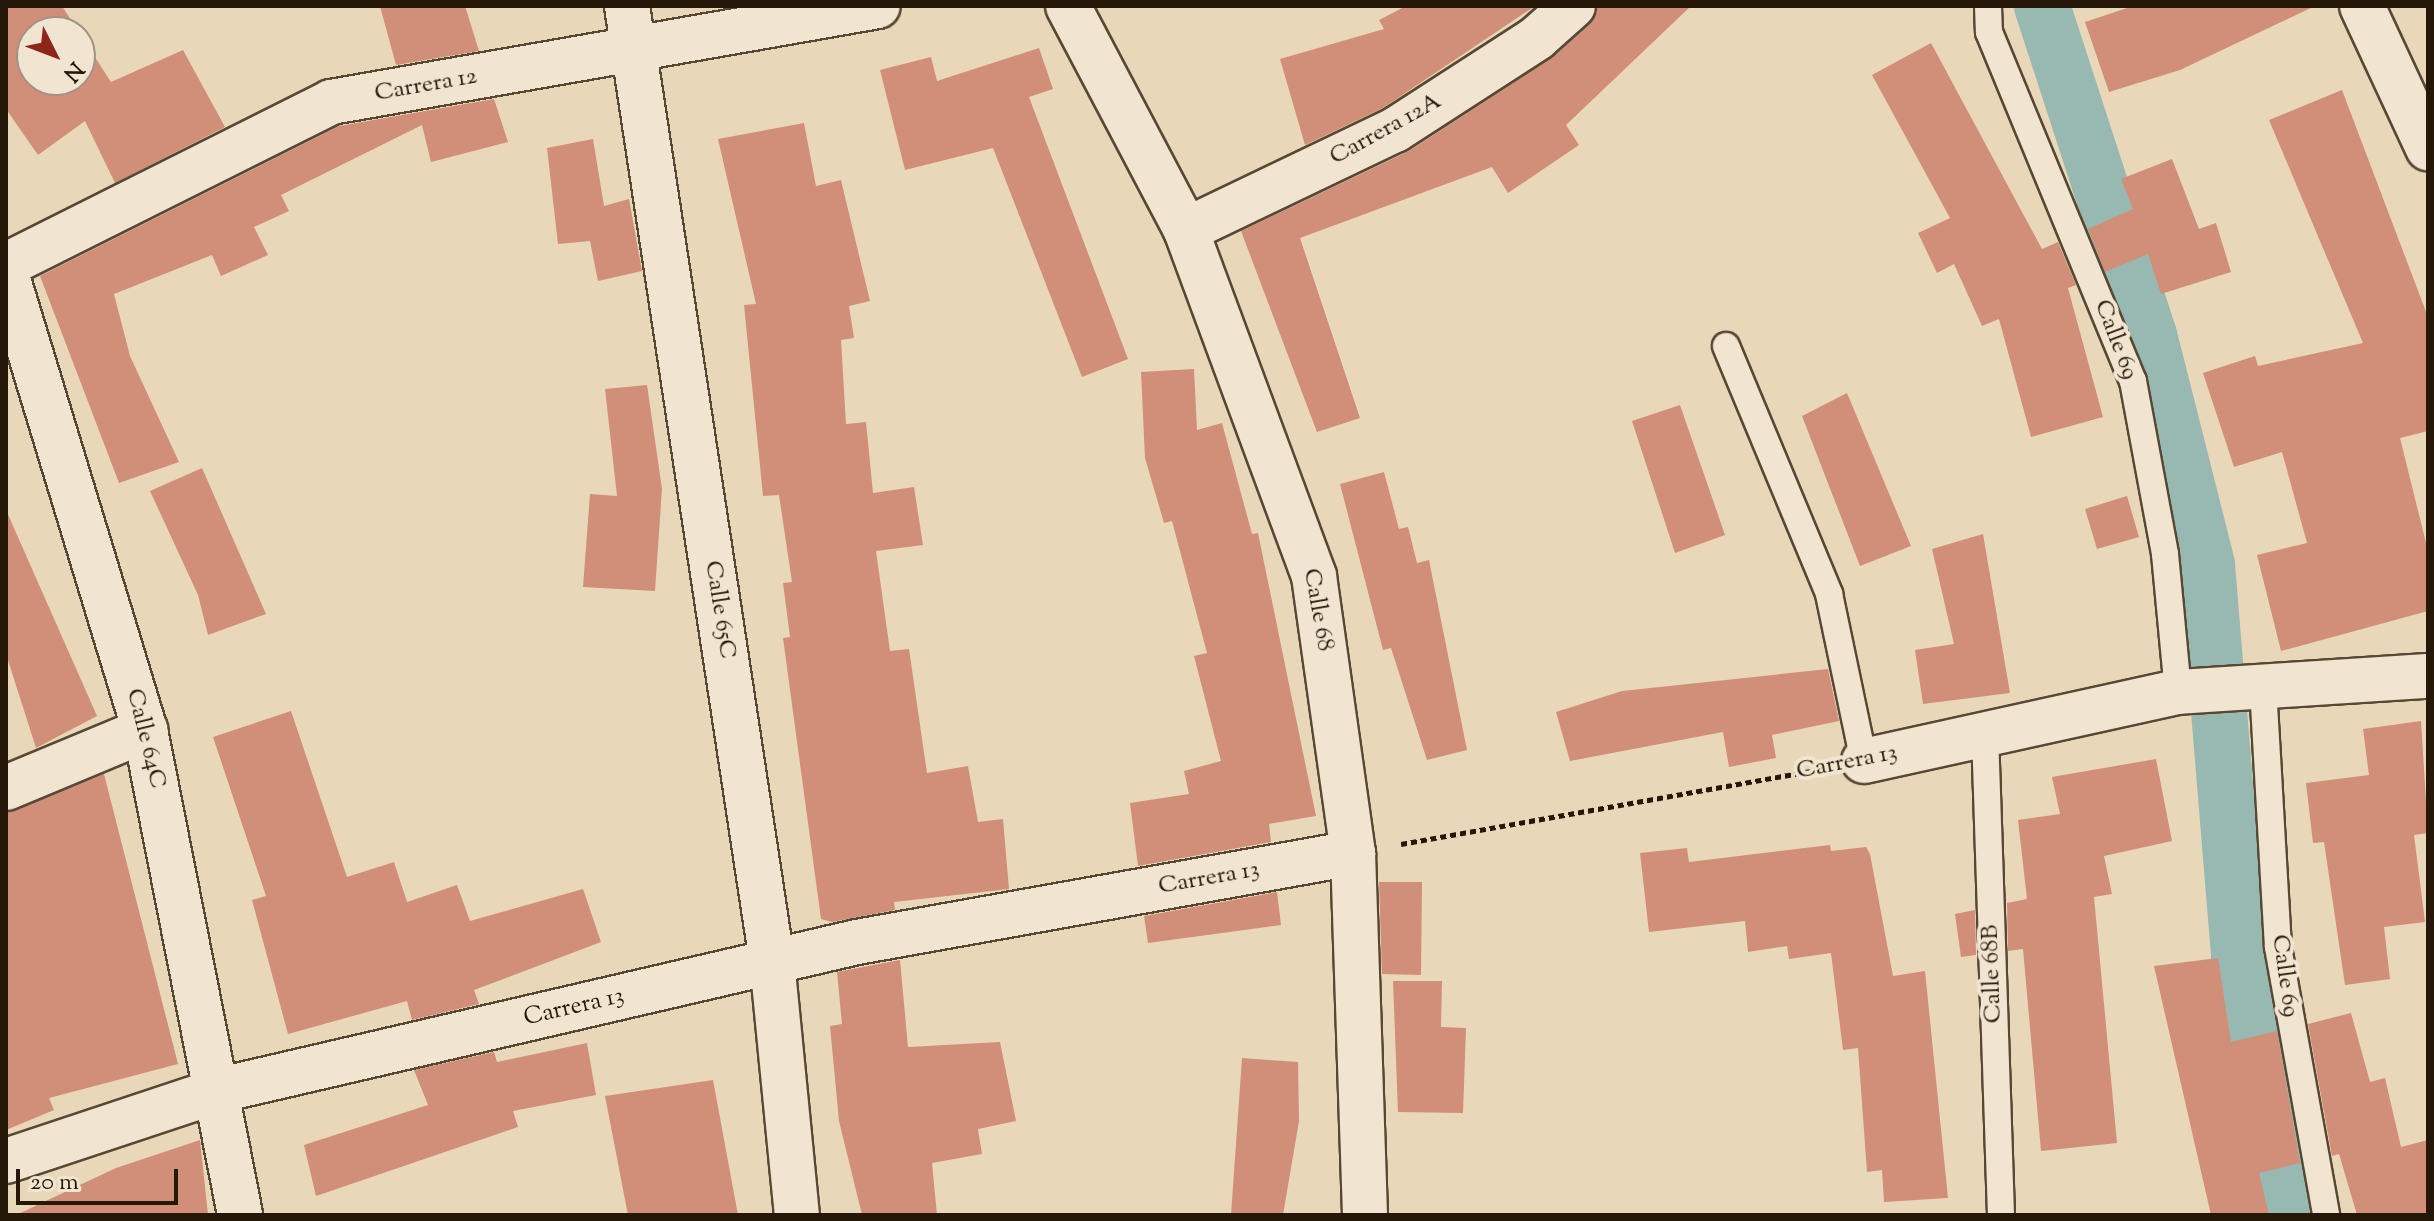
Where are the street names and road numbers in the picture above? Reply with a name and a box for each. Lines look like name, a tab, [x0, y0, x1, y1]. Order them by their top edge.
street label: Carrera 12	[373, 63, 479, 109]
street label: Carrera 12A	[1325, 88, 1447, 172]
street label: Calle 69	[2087, 296, 2143, 384]
street label: Calle 65C	[697, 559, 741, 661]
street label: Calle 68	[1296, 566, 1338, 654]
street label: Calle 64C	[119, 686, 171, 792]
street label: Carrera 13	[1794, 739, 1900, 787]
street label: Carrera 13	[1156, 856, 1262, 902]
street label: Calle 68B	[1977, 924, 2009, 1024]
street label: Calle 69	[2264, 933, 2304, 1019]
street label: Carrera 13	[521, 983, 627, 1033]

